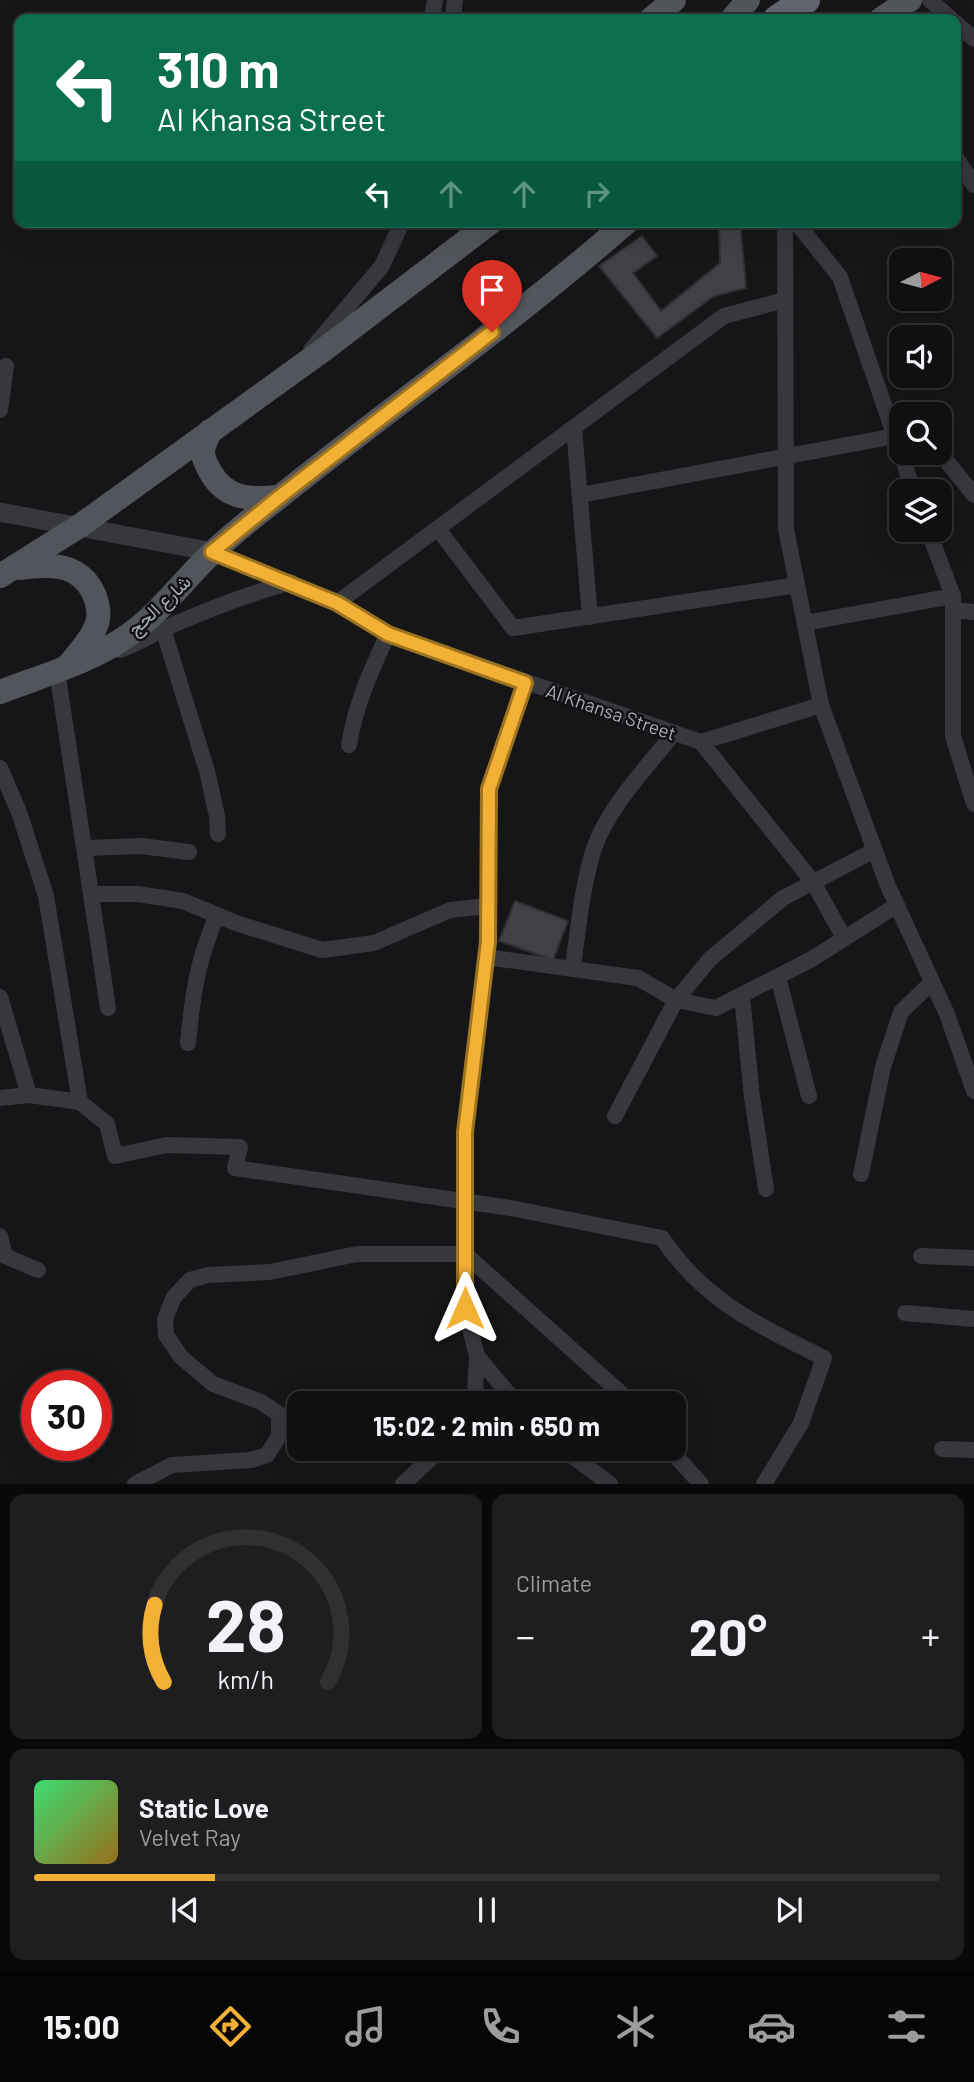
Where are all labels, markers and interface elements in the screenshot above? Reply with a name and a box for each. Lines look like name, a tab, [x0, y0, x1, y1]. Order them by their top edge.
text: 310 m	[157, 39, 279, 98]
icon: left	[42, 42, 133, 133]
text: Al Khansa Street	[157, 99, 386, 137]
icon: left	[359, 175, 397, 213]
icon: ahead	[432, 175, 470, 213]
icon: ahead	[505, 175, 543, 213]
icon: right	[578, 175, 616, 213]
north arrow	[889, 248, 952, 312]
map controls	[889, 248, 952, 542]
pin	[462, 260, 522, 332]
icon: arrive	[473, 271, 511, 309]
button: sound	[889, 325, 952, 388]
button: search	[889, 402, 952, 465]
button: layers	[889, 479, 952, 542]
street label: شارع الحج	[122, 570, 197, 642]
street label: Al Khansa Street	[543, 679, 679, 745]
position arrow	[428, 1271, 502, 1345]
speed limit sign: 30	[21, 1370, 112, 1461]
text: 15:02 · 2 min · 650 m	[373, 1410, 600, 1441]
text: Climate	[516, 1569, 592, 1597]
text: 28	[206, 1580, 286, 1668]
text: 20°	[689, 1604, 767, 1666]
text: −	[516, 1612, 535, 1658]
text: +	[921, 1612, 940, 1658]
text: km/h	[218, 1664, 274, 1694]
text: Static Love	[139, 1792, 269, 1823]
text: Velvet Ray	[139, 1823, 241, 1851]
icon: previous	[166, 1891, 204, 1929]
icon: pause	[468, 1891, 506, 1929]
icon: next	[770, 1891, 808, 1929]
icon: directions	[206, 2002, 255, 2051]
icon: music	[341, 2002, 390, 2051]
icon: phone	[476, 2002, 525, 2051]
icon: climate	[611, 2002, 660, 2051]
icon: car	[747, 2002, 796, 2051]
icon: filters	[882, 2002, 931, 2051]
text: 15:00	[43, 2007, 120, 2045]

